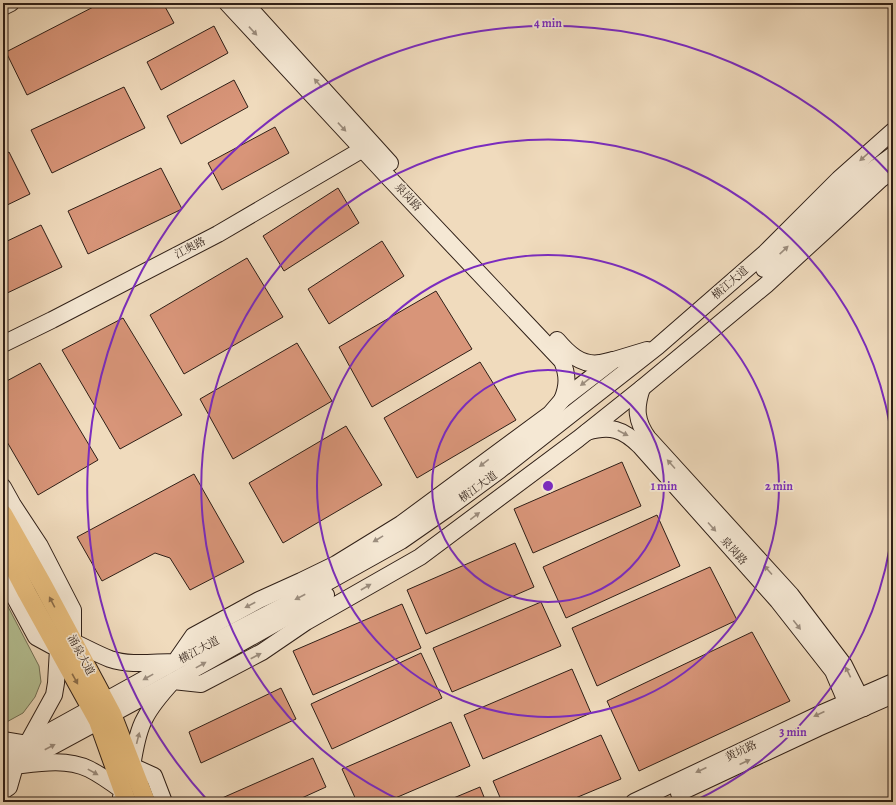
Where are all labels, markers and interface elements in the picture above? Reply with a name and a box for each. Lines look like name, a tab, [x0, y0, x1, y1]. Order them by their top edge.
text: 4 min	[534, 15, 562, 31]
one-way arrow	[248, 27, 257, 36]
one-way arrow	[313, 78, 323, 88]
one-way arrow	[337, 122, 346, 131]
one-way arrow	[859, 152, 869, 162]
street label: 泉岗路	[391, 180, 425, 214]
street label: 江奥路	[172, 234, 208, 262]
one-way arrow	[779, 246, 789, 255]
street label: 横江大道	[708, 263, 752, 303]
one-way arrow	[580, 378, 591, 387]
one-way arrow	[617, 430, 629, 437]
one-way arrow	[479, 459, 489, 467]
one-way arrow	[666, 459, 675, 469]
street label: 横江大道	[456, 468, 500, 506]
text: 1 min	[651, 478, 678, 494]
text: 2 min	[765, 478, 793, 494]
centre of rings	[541, 479, 555, 493]
one-way arrow	[469, 512, 480, 520]
one-way arrow	[708, 522, 717, 532]
street label: 泉岗路	[717, 534, 751, 568]
one-way arrow	[372, 535, 384, 542]
one-way arrow	[763, 565, 773, 575]
one-way arrow	[360, 584, 372, 591]
one-way arrow	[294, 594, 306, 600]
one-way arrow	[49, 597, 55, 608]
one-way arrow	[245, 602, 256, 608]
one-way arrow	[793, 620, 802, 631]
street label: 涌泉大道	[64, 632, 98, 678]
street label: 横江大道	[176, 633, 222, 667]
one-way arrow	[250, 652, 262, 659]
one-way arrow	[195, 662, 207, 669]
one-way arrow	[845, 666, 851, 678]
one-way arrow	[71, 674, 78, 685]
one-way arrow	[142, 674, 154, 681]
one-way arrow	[813, 711, 824, 717]
text: 3 min	[779, 724, 807, 740]
one-way arrow	[135, 732, 141, 744]
street label: 黄坑路	[723, 737, 759, 765]
one-way arrow	[44, 744, 55, 751]
one-way arrow	[740, 759, 751, 765]
one-way arrow	[696, 767, 707, 773]
one-way arrow	[87, 768, 99, 775]

